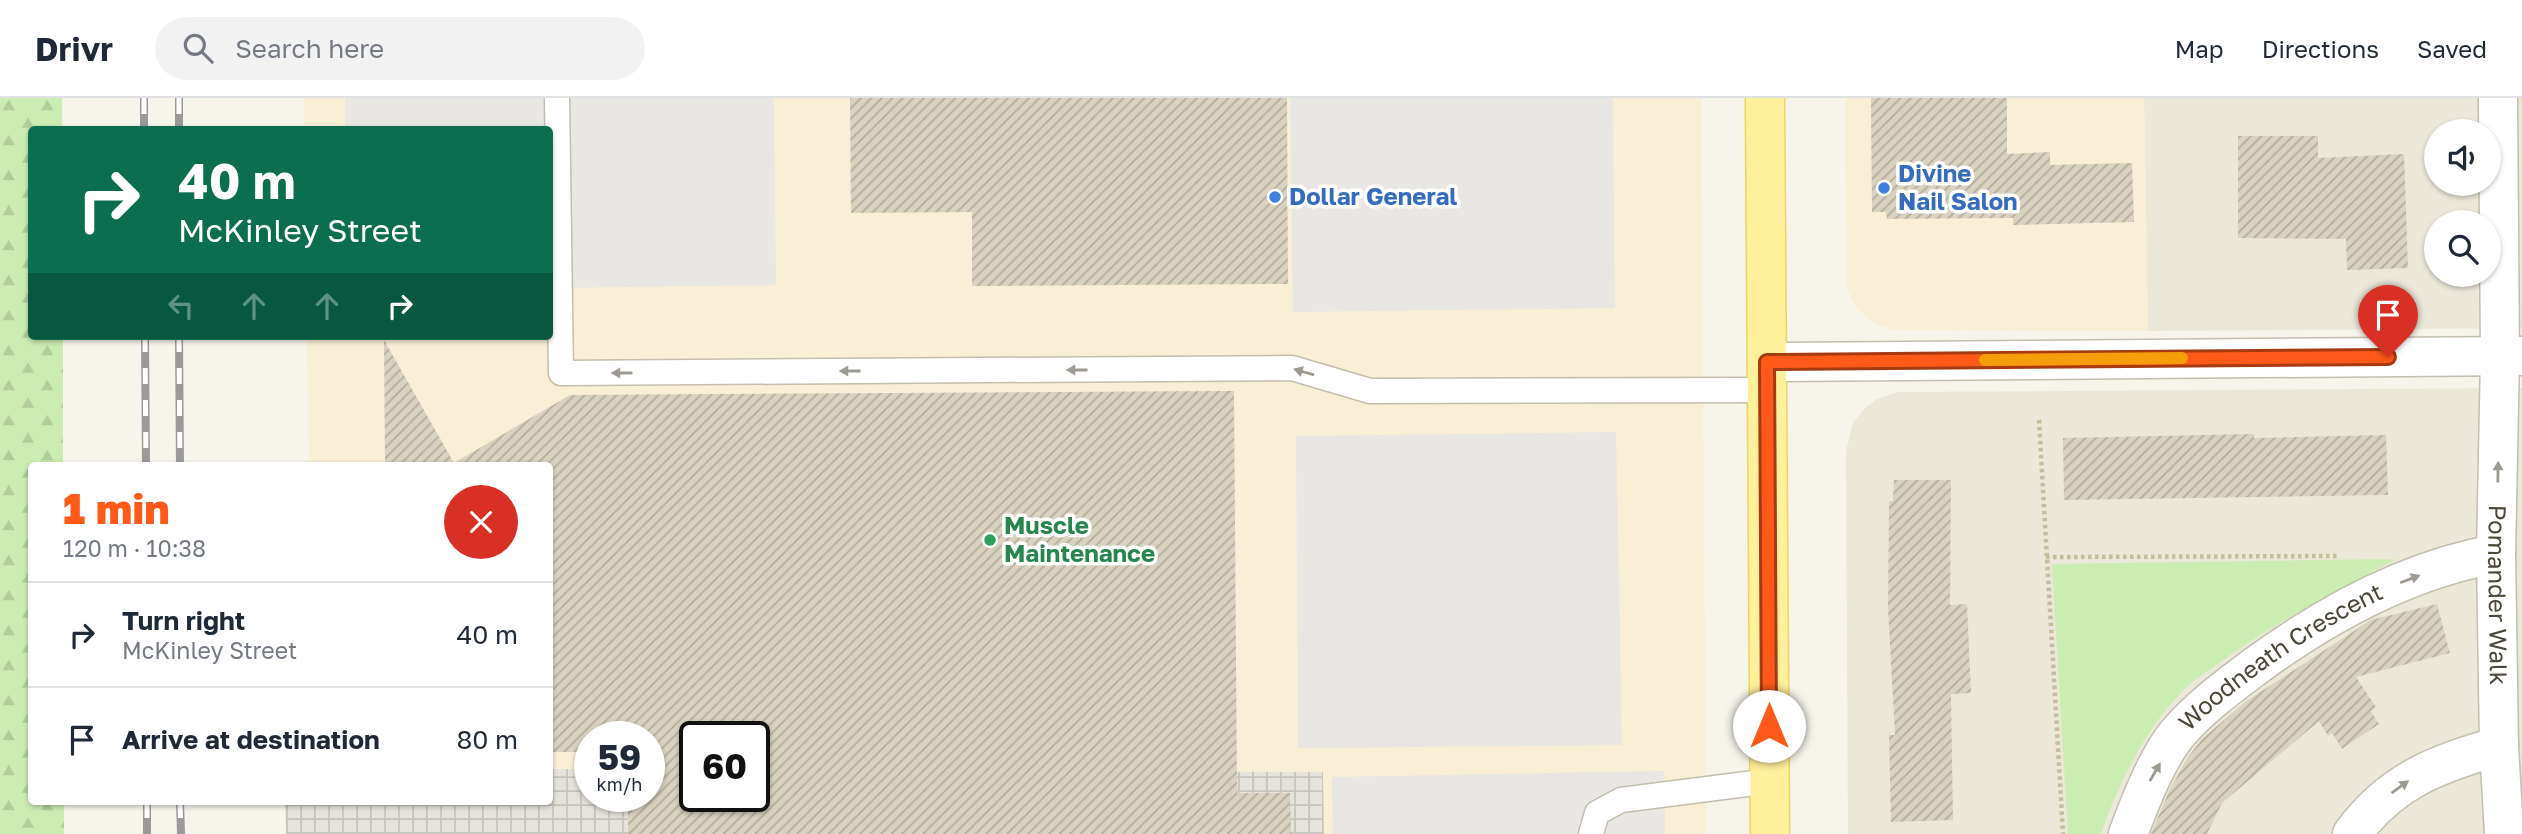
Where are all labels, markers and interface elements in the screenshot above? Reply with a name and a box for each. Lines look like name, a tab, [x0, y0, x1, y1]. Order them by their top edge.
search box	[155, 17, 645, 80]
text: Drivr	[35, 29, 113, 68]
icon: search	[179, 29, 217, 67]
text: Search here	[235, 33, 384, 64]
text: Map	[2175, 34, 2224, 63]
text: Directions	[2262, 34, 2379, 63]
text: Saved	[2417, 34, 2487, 63]
map controls	[2424, 119, 2501, 287]
button: sound	[2424, 119, 2501, 196]
text: 40 m	[178, 151, 296, 210]
icon: right	[63, 154, 154, 245]
place label: Divine Nail Salon	[1898, 158, 2018, 215]
marker: Divine Nail Salon	[1876, 180, 1892, 196]
place label: Dollar General	[1289, 181, 1457, 210]
marker: Dollar General	[1267, 189, 1283, 205]
button: search	[2424, 210, 2501, 287]
text: McKinley Street	[178, 211, 422, 249]
pin	[2358, 285, 2418, 357]
icon: left	[162, 287, 200, 325]
icon: ahead	[235, 287, 273, 325]
icon: ahead	[308, 287, 346, 325]
icon: right	[381, 287, 419, 325]
icon: arrive	[2369, 296, 2407, 334]
one-way arrow	[1066, 364, 1088, 376]
one-way arrow	[839, 365, 861, 377]
one-way arrow	[1293, 366, 1314, 376]
one-way arrow	[611, 367, 633, 379]
one-way arrow	[2492, 461, 2503, 483]
text: 1 min	[63, 483, 170, 533]
button: close	[444, 485, 518, 559]
street label: Pomander Walk	[2483, 504, 2514, 685]
place label: Muscle Maintenance	[1004, 510, 1155, 567]
marker: Muscle Maintenance	[982, 532, 998, 548]
text: 120 m · 10:38	[63, 534, 206, 562]
one-way arrow	[2400, 574, 2421, 585]
street label: Woodneath Crescent	[2172, 576, 2387, 736]
text: Turn right	[122, 605, 245, 636]
icon: right	[63, 616, 101, 654]
text: 40 m	[457, 619, 518, 650]
text: McKinley Street	[122, 636, 297, 664]
position arrow	[1732, 689, 1806, 763]
icon: arrive	[63, 721, 101, 759]
speed limit sign: 60	[679, 721, 770, 812]
text: Arrive at destination	[122, 724, 380, 755]
text: 80 m	[457, 724, 518, 755]
text: 59	[598, 736, 641, 778]
one-way arrow	[2149, 762, 2161, 781]
text: km/h	[597, 773, 642, 795]
one-way arrow	[2391, 780, 2409, 794]

